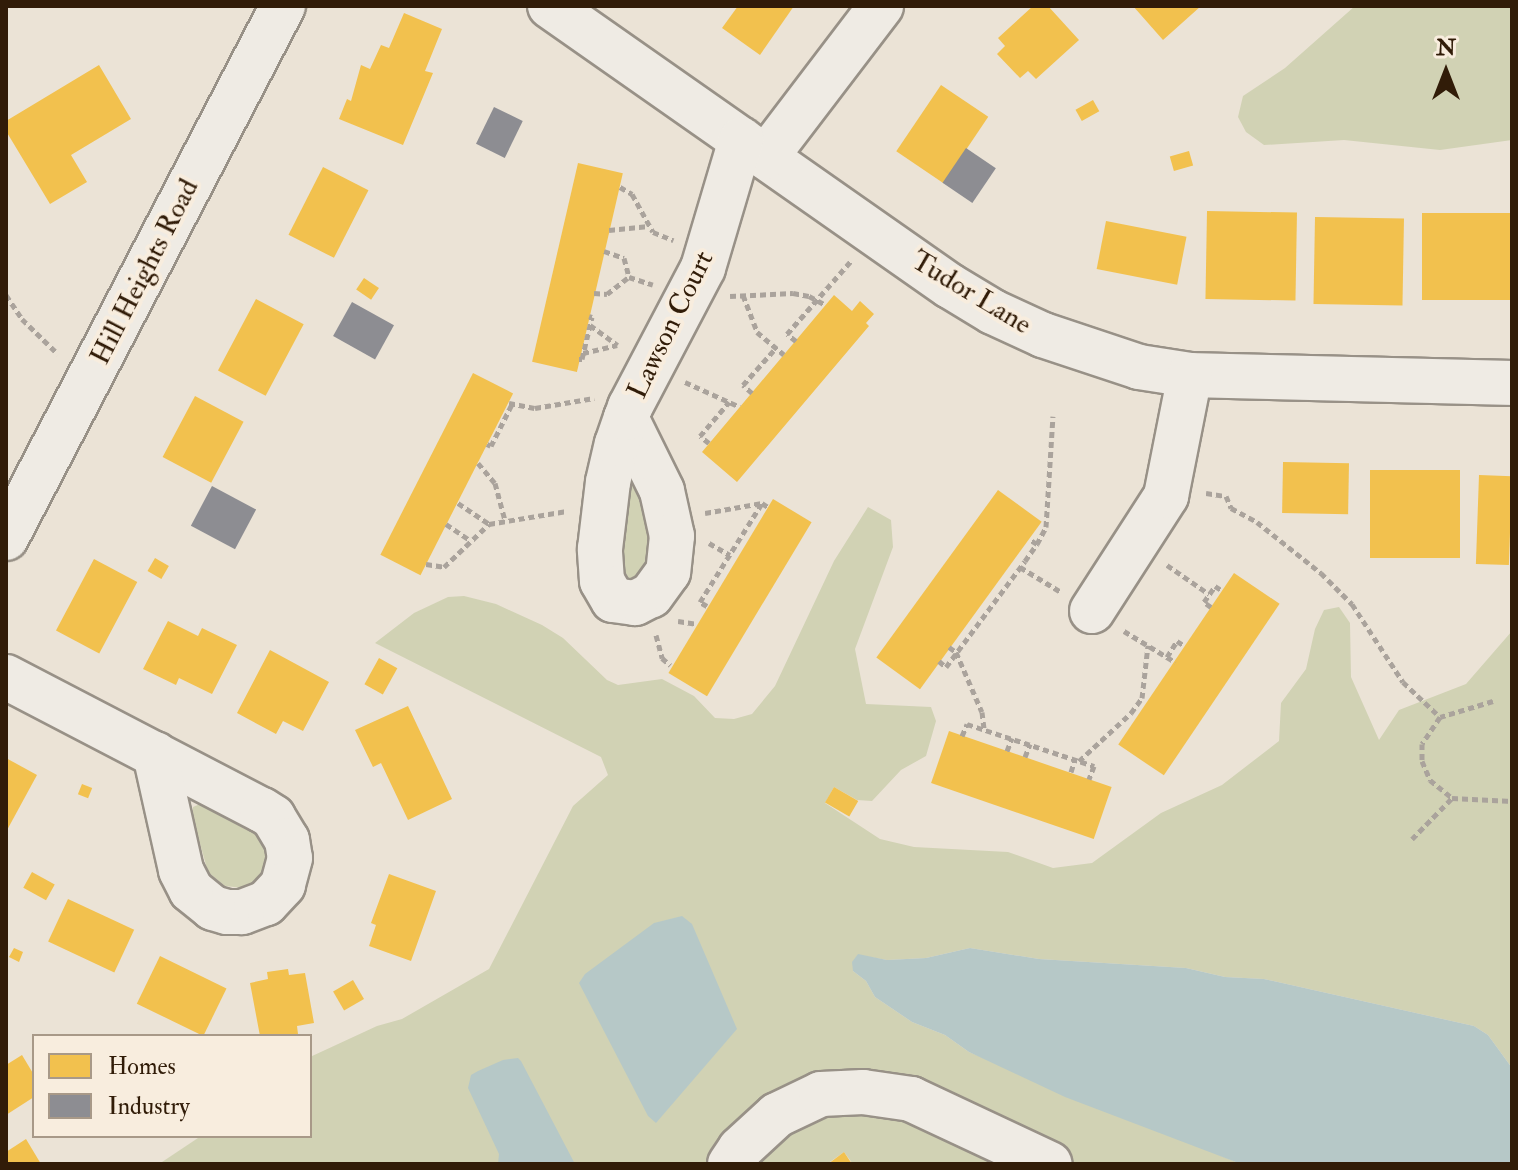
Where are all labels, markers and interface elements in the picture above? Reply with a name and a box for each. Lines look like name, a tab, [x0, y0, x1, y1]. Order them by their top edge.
north arrow	[1406, 32, 1486, 112]
text: N	[1436, 34, 1456, 62]
street label: Hill Heights Road	[84, 174, 206, 370]
street label: Tudor Lane	[905, 244, 1037, 342]
street label: Lawson Court	[621, 246, 721, 404]
legend	[32, 1034, 312, 1138]
text: Homes	[108, 1051, 176, 1082]
text: Industry	[108, 1091, 190, 1122]

